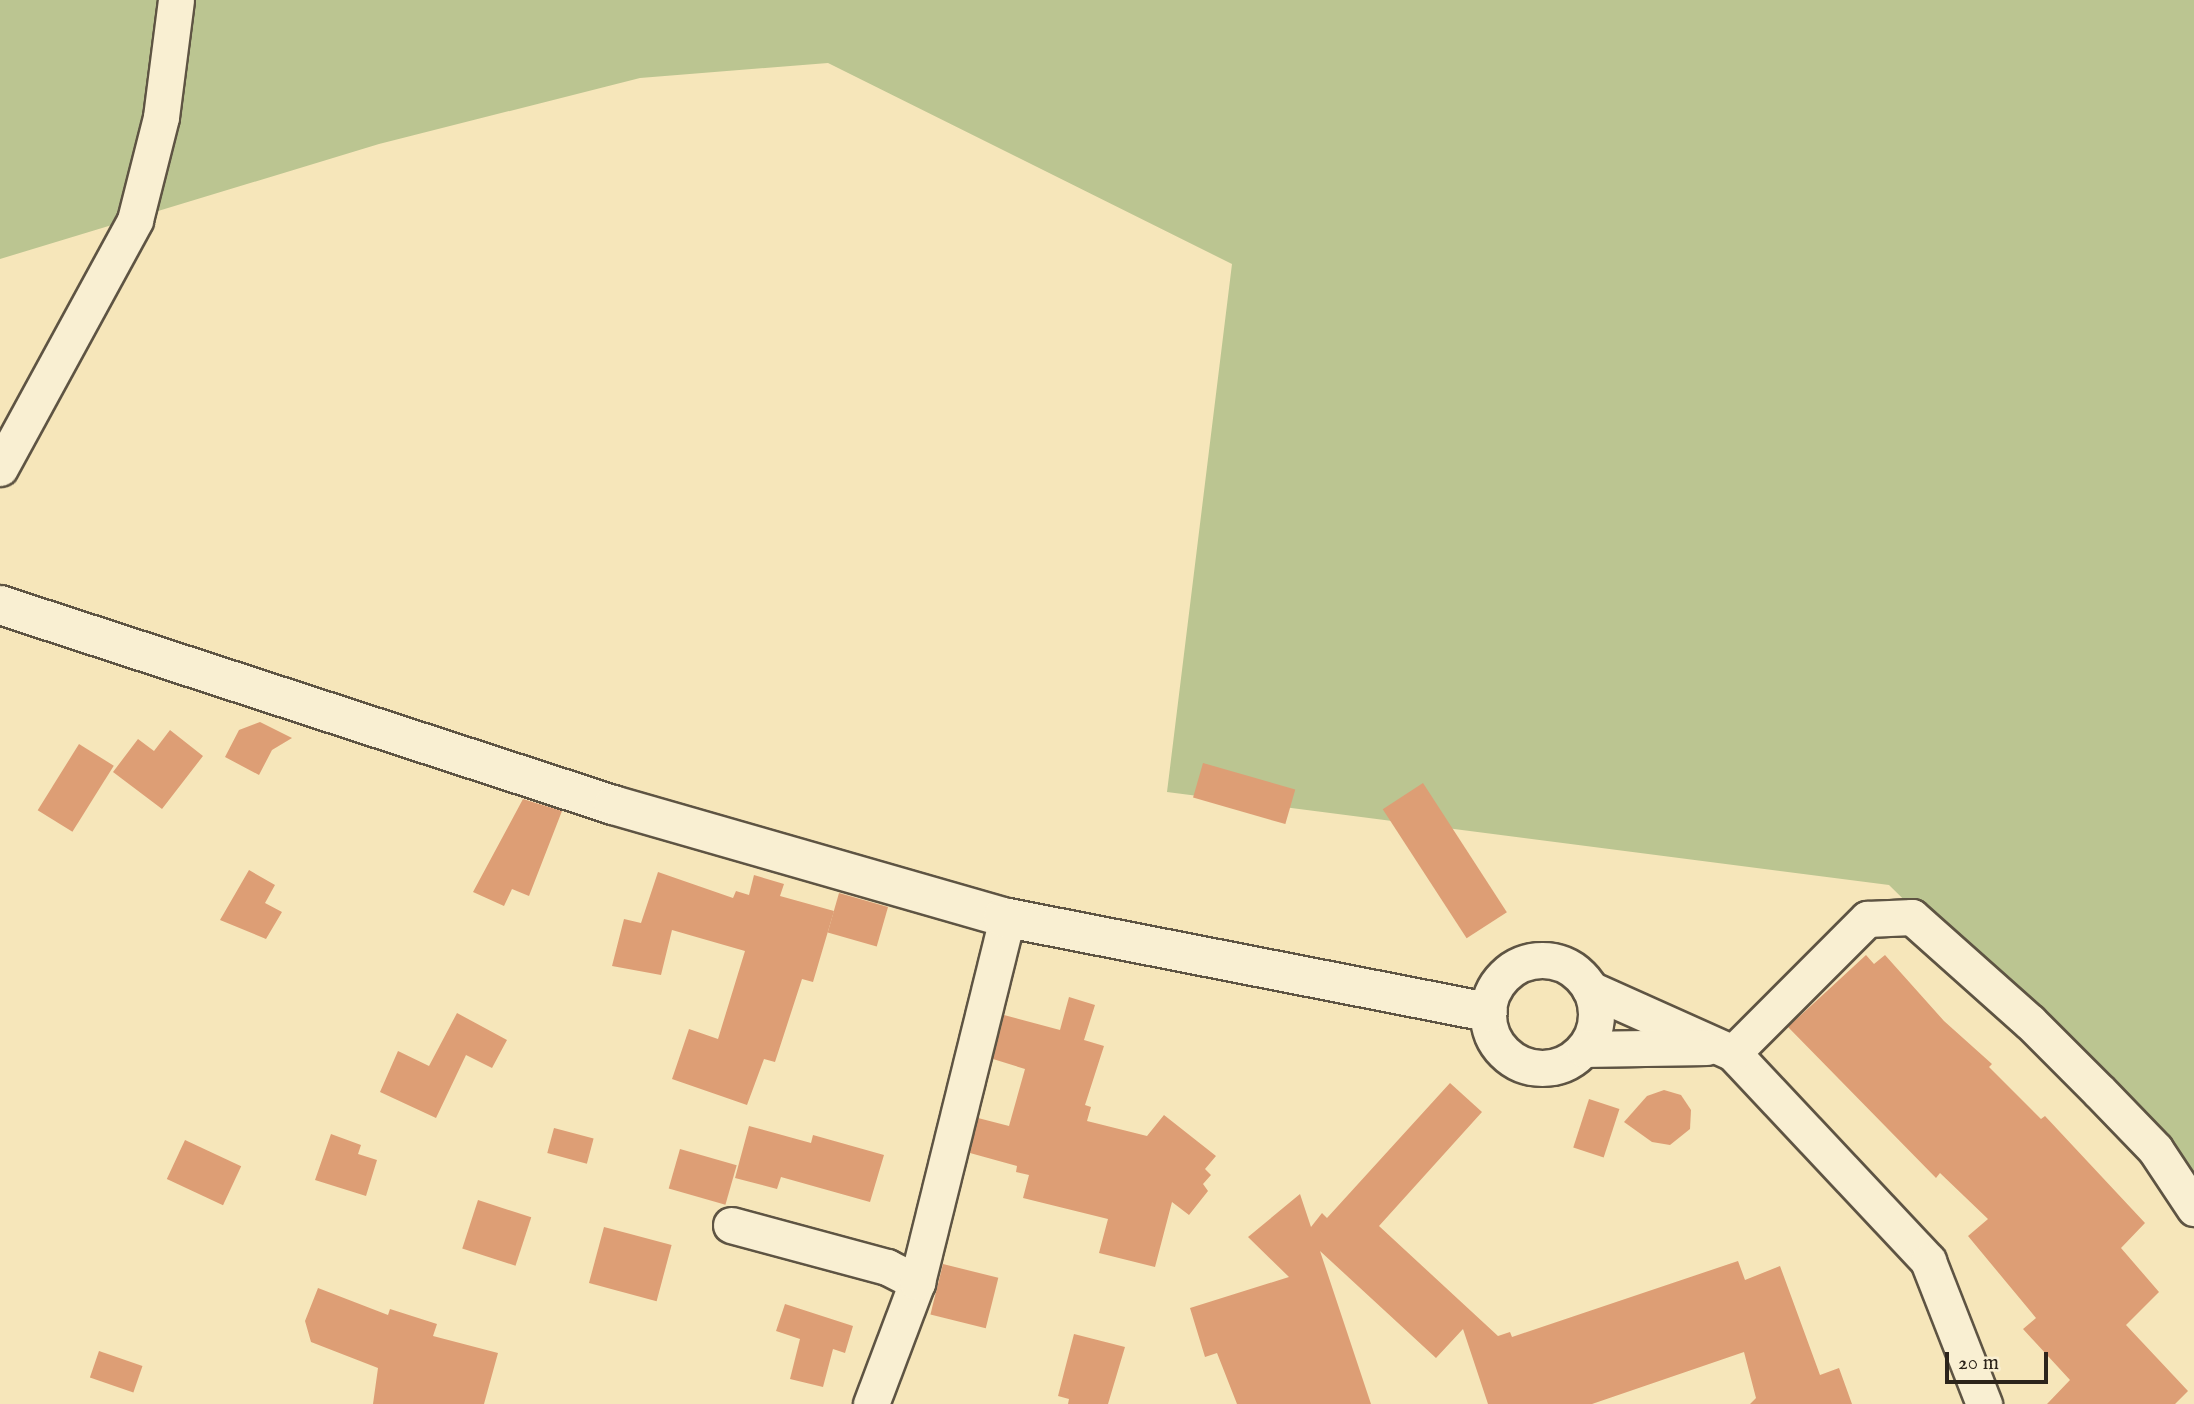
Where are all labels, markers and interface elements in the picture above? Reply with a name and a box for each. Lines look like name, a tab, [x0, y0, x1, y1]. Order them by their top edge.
scale bar	[1949, 1338, 2052, 1382]
text: 20 m	[1958, 1350, 1999, 1377]

